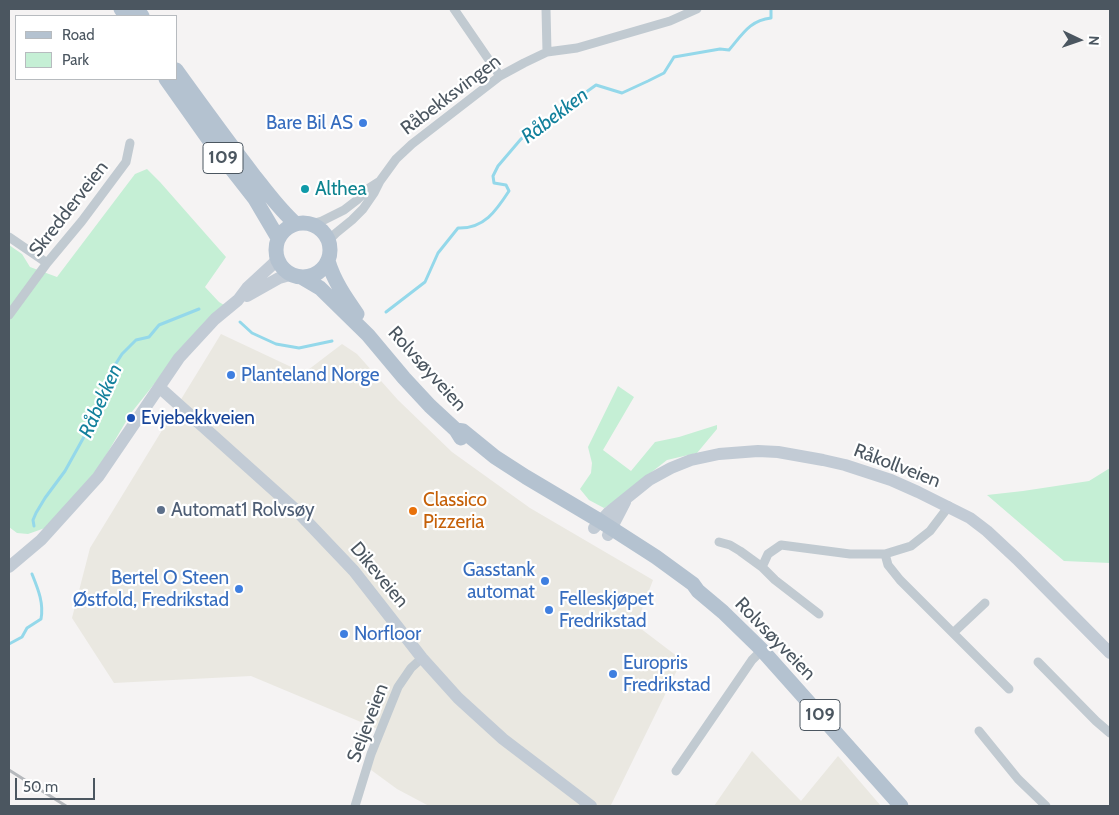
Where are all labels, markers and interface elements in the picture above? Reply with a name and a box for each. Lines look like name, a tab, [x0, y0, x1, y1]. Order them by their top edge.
legend	[15, 15, 178, 80]
north arrow	[1054, 15, 1104, 65]
text: Road	[62, 26, 95, 44]
text: N	[1085, 35, 1103, 46]
street label: Råbekksvingen	[396, 50, 506, 140]
text: Park	[62, 51, 89, 69]
water label: Råbekken	[517, 83, 593, 149]
place label: Bare Bil AS	[266, 112, 353, 134]
marker: Bare Bil AS	[357, 117, 369, 129]
road number: 109	[203, 142, 243, 174]
street label: Skredderveien	[25, 157, 113, 261]
place label: Althea	[315, 178, 367, 200]
marker: Althea	[299, 183, 311, 195]
street label: Rolvsøyveien	[383, 322, 471, 416]
water label: Råbekken	[74, 361, 128, 441]
place label: Planteland Norge	[241, 364, 380, 386]
marker: Planteland Norge	[225, 369, 237, 381]
place label: Evjebekkveien	[141, 407, 255, 429]
marker: Evjebekkveien	[125, 412, 137, 424]
street label: Råkollveien	[850, 439, 944, 493]
place label: Classico Pizzeria	[423, 489, 487, 533]
place label: Automat1 Rolvsøy	[171, 499, 315, 521]
marker: Automat1 Rolvsøy	[155, 504, 167, 516]
marker: Classico Pizzeria	[407, 505, 419, 517]
street label: Dikeveien	[345, 538, 413, 612]
place label: Gasstank automat	[463, 559, 535, 603]
place label: Bertel O Steen Østfold, Fredrikstad	[73, 567, 229, 611]
marker: Gasstank automat	[539, 575, 551, 587]
marker: Bertel O Steen Østfold, Fredrikstad	[233, 583, 245, 595]
place label: Felleskjøpet Fredrikstad	[559, 588, 654, 632]
street label: Rolvsøyveien	[730, 593, 820, 685]
marker: Felleskjøpet Fredrikstad	[543, 604, 555, 616]
place label: Norfloor	[354, 623, 421, 645]
marker: Norfloor	[338, 628, 350, 640]
place label: Europris Fredrikstad	[623, 652, 711, 696]
marker: Europris Fredrikstad	[607, 668, 619, 680]
street label: Seljeveien	[343, 681, 393, 765]
road number: 109	[800, 700, 840, 730]
scale bar	[18, 768, 98, 800]
text: 50 m	[23, 778, 58, 796]

